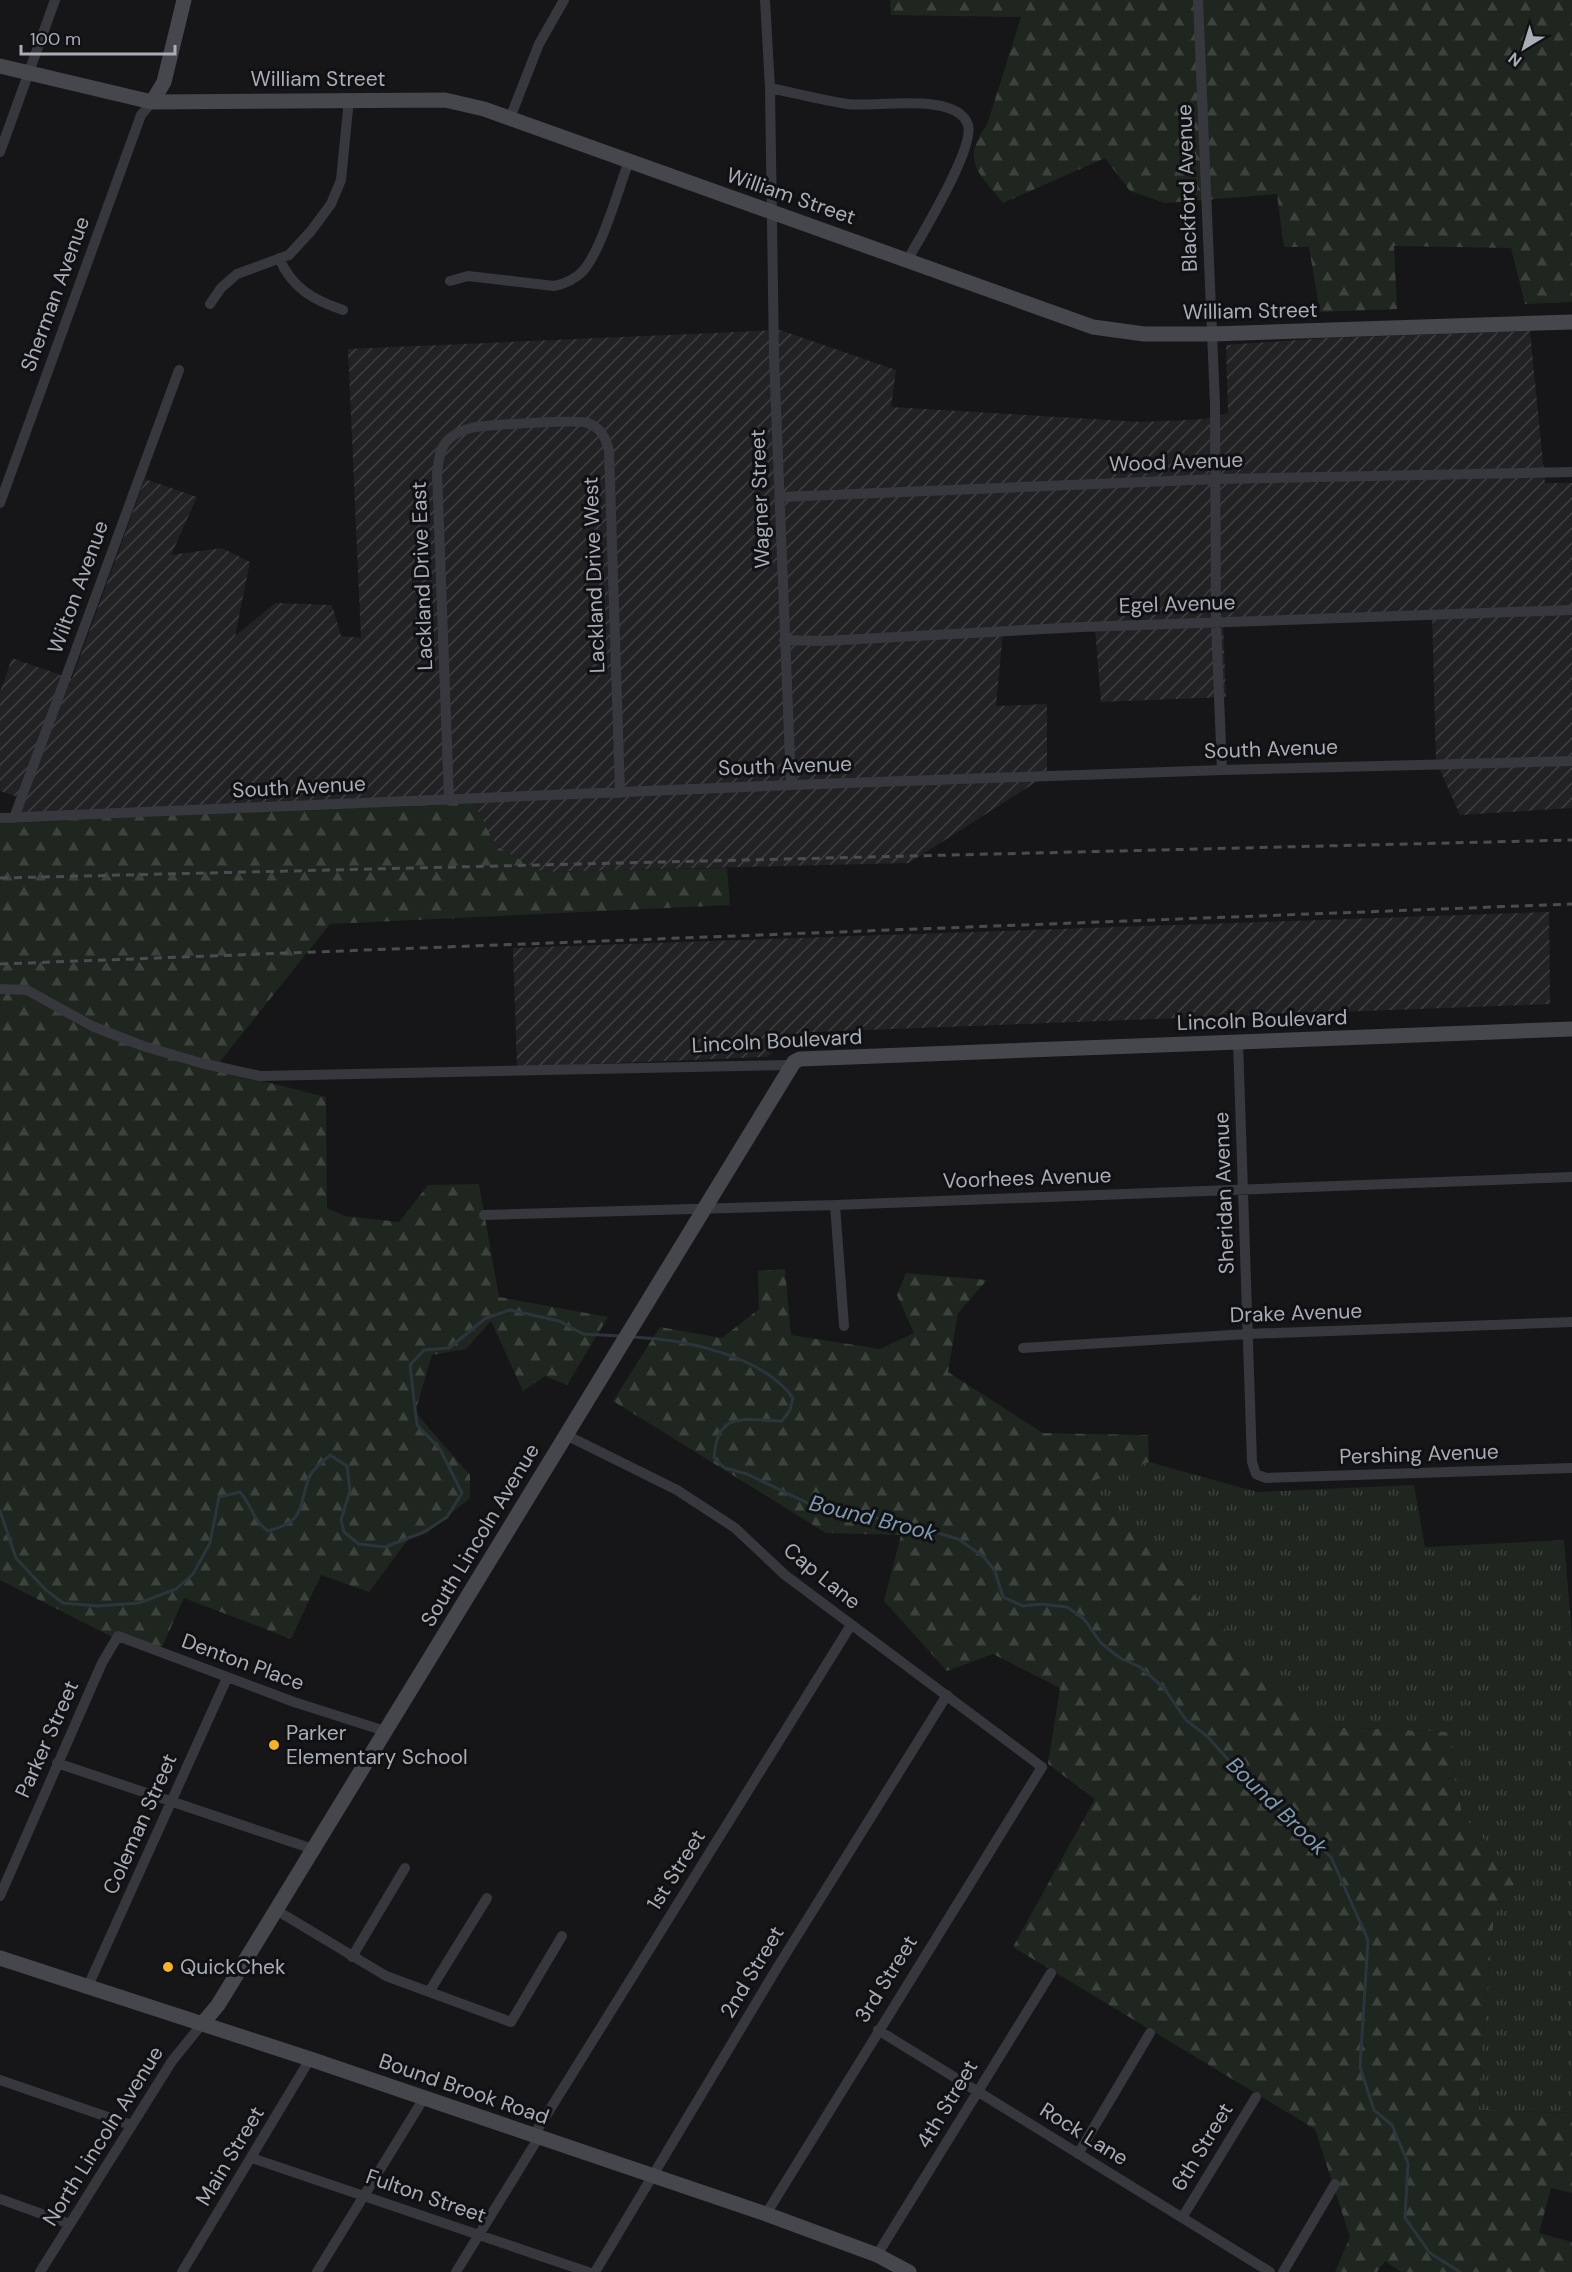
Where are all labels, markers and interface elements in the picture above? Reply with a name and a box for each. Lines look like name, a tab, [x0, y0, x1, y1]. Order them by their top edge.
scale bar	[21, 18, 176, 56]
north arrow	[1494, 18, 1554, 78]
text: 100 m	[30, 27, 81, 51]
text: N	[1504, 48, 1526, 71]
street label: William Street	[250, 65, 386, 93]
street label: Blackford Avenue	[1170, 103, 1204, 272]
street label: William Street	[723, 161, 859, 231]
street label: Sherman Avenue	[14, 213, 96, 375]
street label: William Street	[1182, 296, 1318, 326]
street label: Wagner Street	[744, 429, 776, 569]
street label: Wood Avenue	[1108, 446, 1244, 478]
street label: Lackland Drive West	[577, 476, 611, 674]
street label: Lackland Drive East	[405, 481, 439, 671]
street label: Wilton Avenue	[41, 517, 115, 657]
street label: Egel Avenue	[1118, 588, 1236, 620]
street label: South Avenue	[1204, 733, 1338, 765]
street label: South Avenue	[718, 750, 852, 782]
street label: South Avenue	[231, 770, 367, 804]
street label: Lincoln Boulevard	[1176, 1003, 1348, 1037]
street label: Lincoln Boulevard	[691, 1023, 863, 1059]
street label: Sheridan Avenue	[1207, 1111, 1241, 1275]
street label: Voorhees Avenue	[942, 1161, 1112, 1195]
street label: Drake Avenue	[1229, 1297, 1363, 1329]
street label: Pershing Avenue	[1339, 1437, 1499, 1471]
street label: South Lincoln Avenue	[414, 1438, 546, 1632]
water label: Bound Brook	[806, 1488, 940, 1548]
street label: Cap Lane	[778, 1536, 866, 1616]
street label: Denton Place	[178, 1627, 308, 1697]
street label: Parker Street	[9, 1676, 85, 1802]
place label: Parker Elementary School	[286, 1719, 468, 1771]
marker: Parker Elementary School	[267, 1738, 281, 1752]
street label: Coleman Street	[96, 1749, 184, 1899]
water label: Bound Brook	[1220, 1750, 1334, 1862]
street label: 1st Street	[640, 1824, 712, 1916]
street label: 2nd Street	[714, 1921, 790, 2023]
street label: 3rd Street	[848, 1930, 924, 2028]
place label: QuickChek	[180, 1953, 286, 1981]
marker: QuickChek	[161, 1960, 175, 1974]
street label: North Lincoln Avenue	[36, 2041, 170, 2231]
street label: Bound Brook Road	[375, 2047, 553, 2131]
street label: 4th Street	[910, 2055, 984, 2153]
street label: Rock Lane	[1035, 2096, 1133, 2172]
street label: 6th Street	[1165, 2098, 1239, 2196]
street label: Main Street	[189, 2101, 271, 2211]
street label: Fulton Street	[362, 2162, 490, 2230]

